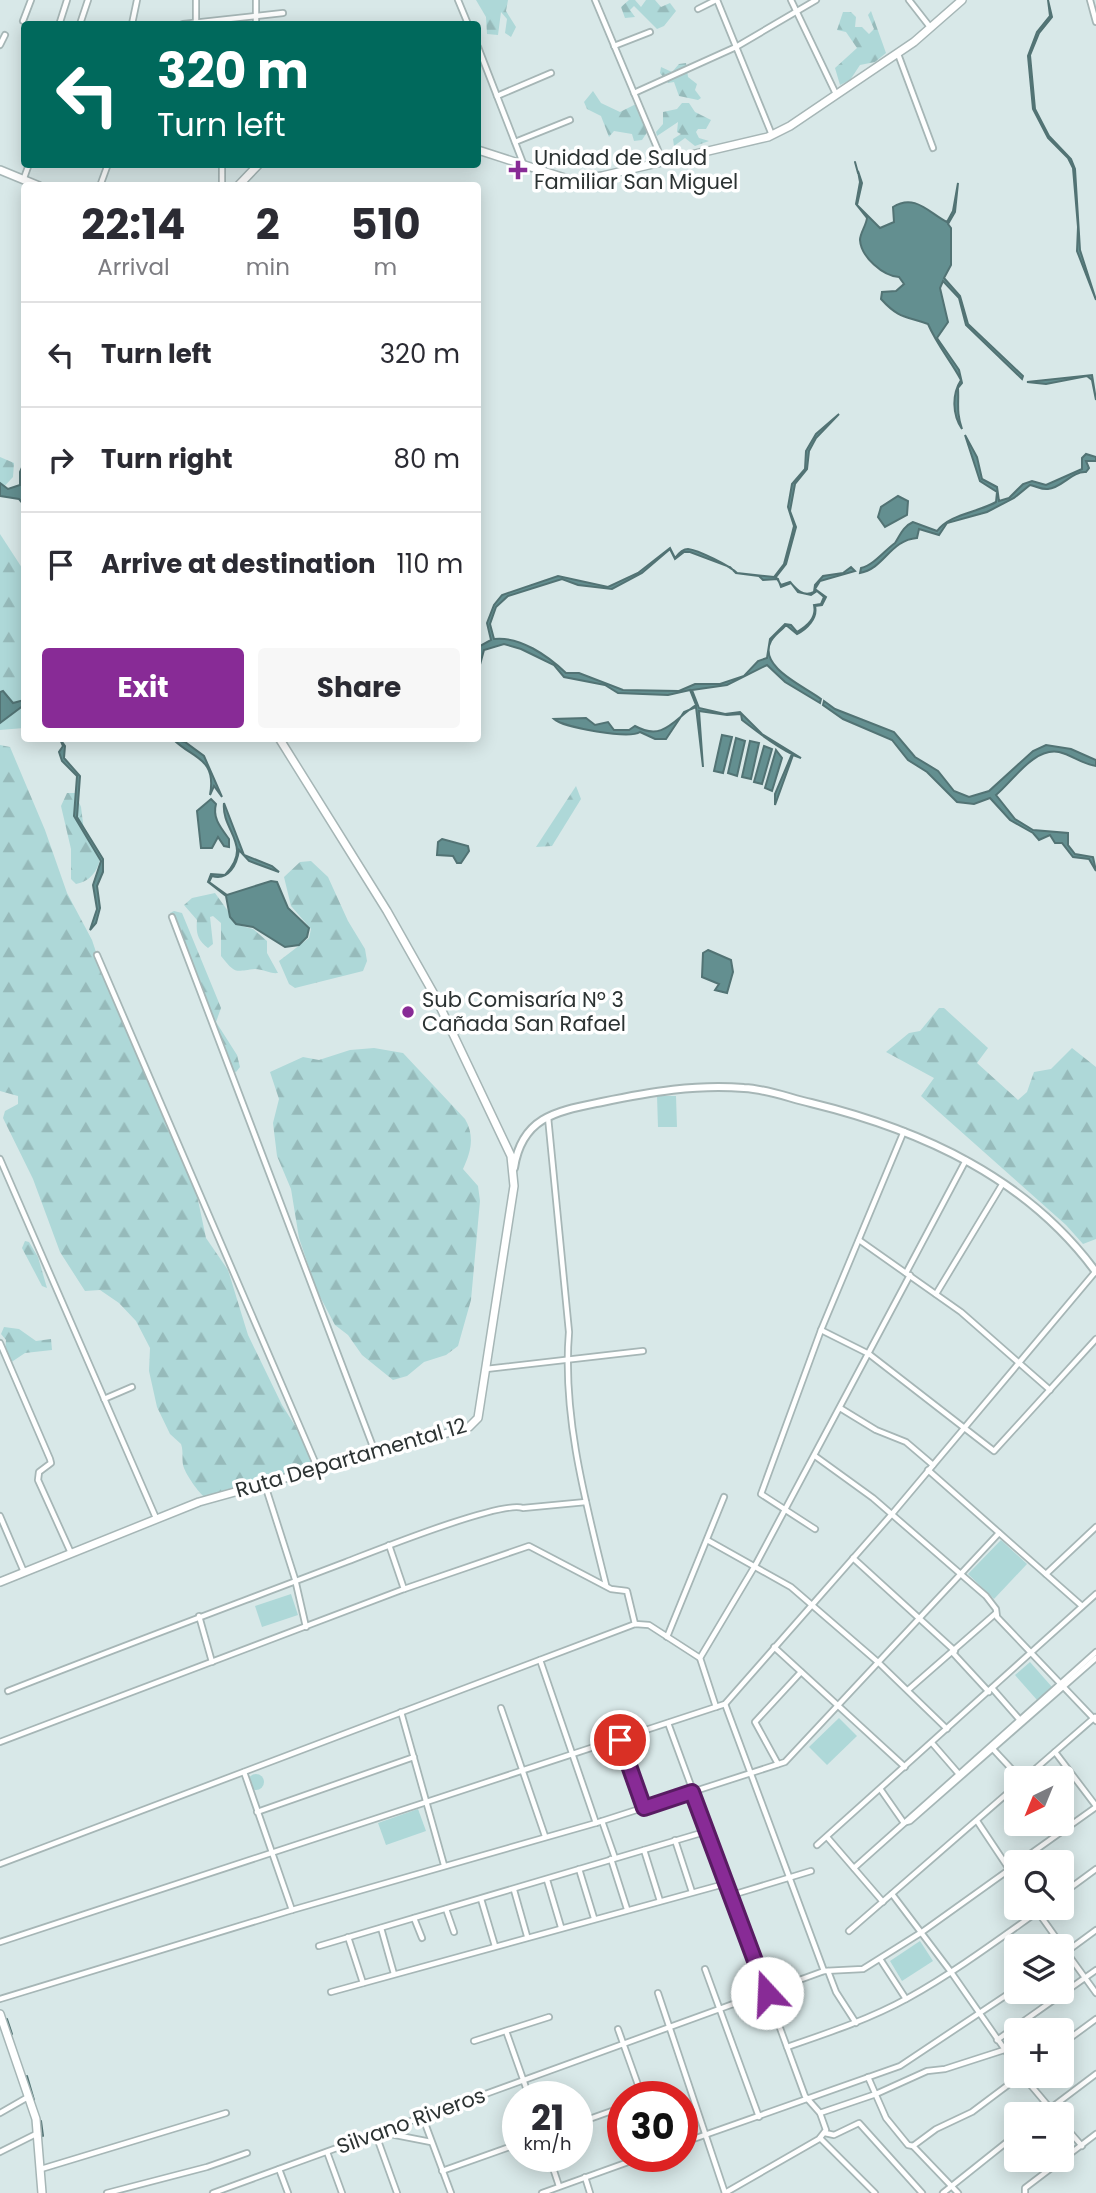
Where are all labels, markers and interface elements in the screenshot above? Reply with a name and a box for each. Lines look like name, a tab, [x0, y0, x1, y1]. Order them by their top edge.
text: 320 m	[157, 37, 309, 105]
icon: left	[42, 49, 133, 140]
text: Turn left	[157, 102, 286, 147]
place label: Unidad de Salud Familiar San Miguel	[534, 143, 738, 196]
marker: Unidad de Salud Familiar San Miguel	[508, 160, 528, 180]
text: 22:14	[81, 195, 185, 254]
text: 2	[256, 195, 280, 254]
text: 510	[350, 195, 421, 254]
text: Arrival	[97, 251, 170, 283]
text: min	[246, 251, 290, 283]
text: m	[374, 251, 397, 283]
icon: left	[42, 336, 80, 374]
text: Turn left	[101, 336, 212, 372]
text: 320 m	[380, 336, 460, 372]
icon: right	[42, 441, 80, 479]
text: Turn right	[101, 441, 233, 477]
text: 80 m	[394, 441, 460, 477]
icon: arrive	[42, 546, 80, 584]
text: Arrive at destination	[101, 546, 376, 582]
text: 110 m	[397, 546, 463, 582]
button: Exit	[42, 648, 244, 728]
button: Share	[258, 648, 460, 728]
place label: Sub Comisaría Nº 3 Cañada San Rafael	[422, 985, 626, 1038]
marker: Sub Comisaría Nº 3 Cañada San Rafael	[400, 1004, 416, 1020]
street label: Ruta Departamental 12	[232, 1411, 470, 1504]
pin	[590, 1710, 650, 1770]
icon: arrive	[601, 1721, 639, 1759]
north arrow	[1004, 1766, 1074, 1836]
map controls	[1004, 1766, 1074, 2172]
button: search	[1004, 1850, 1074, 1920]
button: layers	[1004, 1934, 1074, 2004]
position arrow	[730, 1956, 804, 2030]
button: +	[1004, 2018, 1074, 2088]
street label: Silvano Riveros	[333, 2080, 489, 2161]
speed limit sign: 30	[607, 2081, 698, 2172]
text: 21	[531, 2093, 564, 2142]
button: −	[1004, 2102, 1074, 2172]
text: km/h	[524, 2131, 571, 2156]

